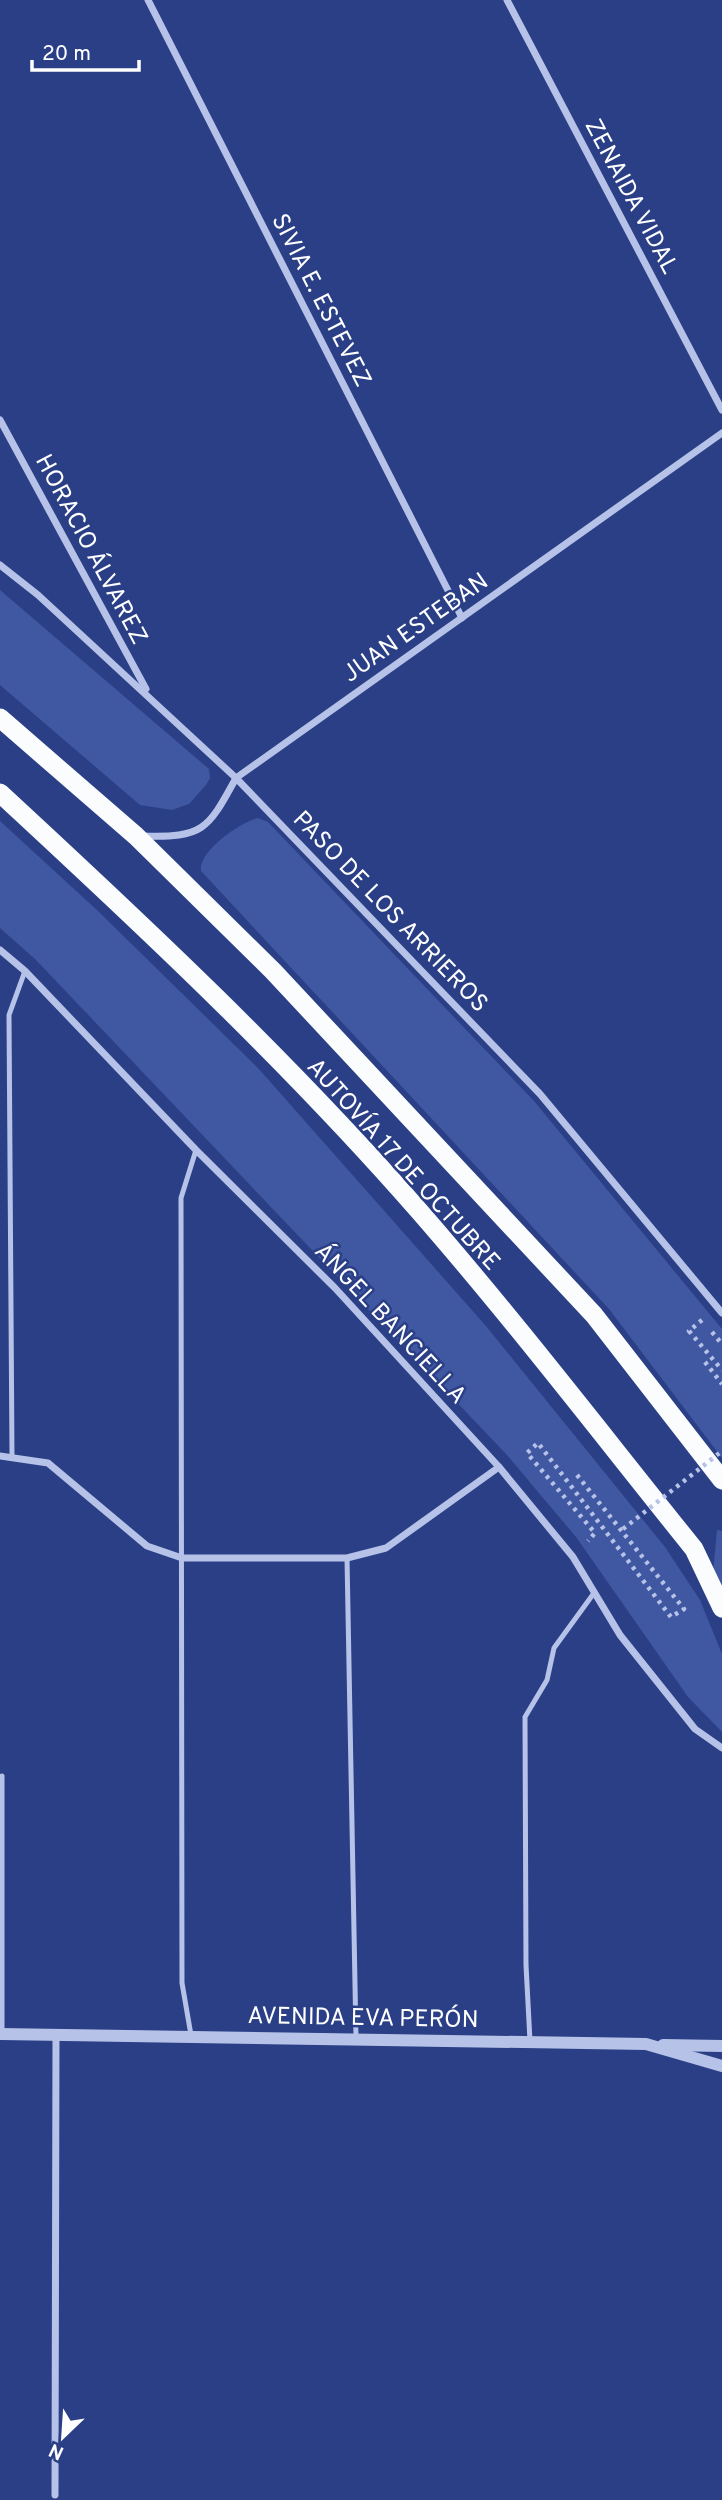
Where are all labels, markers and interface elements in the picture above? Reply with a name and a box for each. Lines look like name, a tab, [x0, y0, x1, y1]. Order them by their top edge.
scale bar	[32, 28, 138, 72]
text: 20 m	[42, 41, 91, 68]
street label: ZENAIDA VIDAL	[577, 114, 684, 279]
street label: SIVIA E. ESTEVEZ	[264, 209, 377, 393]
street label: HORACIO ÁLVAREZ	[27, 449, 155, 650]
street label: JUAN ESTEBAN	[337, 567, 495, 690]
street label: PASO DE LOS ARRIEROS	[285, 805, 494, 1019]
street label: AUTOVÍA 17 DE OCTUBRE	[299, 1052, 507, 1278]
street label: ÁNGEL BANCIELLA	[307, 1236, 473, 1411]
street label: AVENIDA EVA PERÓN	[247, 2000, 479, 2036]
north arrow	[28, 2402, 98, 2472]
text: N	[45, 2437, 68, 2464]

